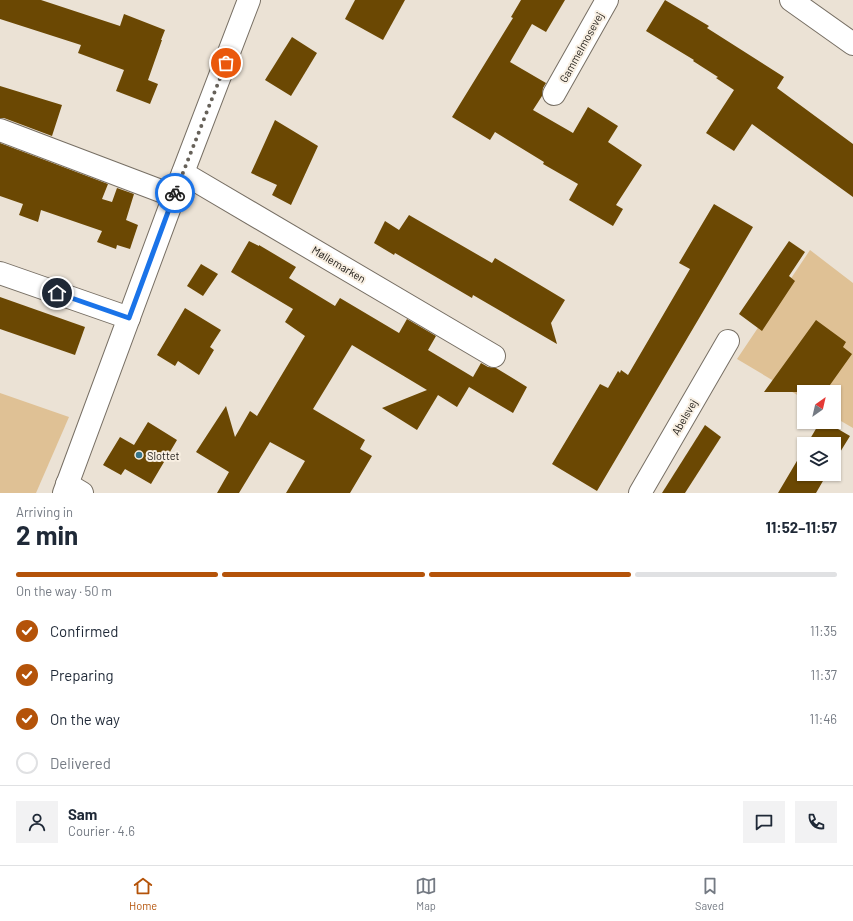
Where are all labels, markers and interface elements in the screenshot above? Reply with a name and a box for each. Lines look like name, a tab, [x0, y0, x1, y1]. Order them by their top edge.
street label: Gammelmosevej	[556, 10, 606, 84]
pin	[209, 46, 243, 80]
icon: bag	[215, 52, 237, 74]
courier	[155, 173, 195, 213]
icon: bike	[164, 182, 186, 204]
street label: Møllemarken	[310, 243, 368, 285]
pin	[40, 276, 74, 310]
icon: home	[46, 282, 68, 304]
north arrow	[797, 385, 841, 429]
map controls	[797, 385, 841, 481]
street label: Abelsvej	[668, 397, 700, 437]
button: layers	[797, 437, 841, 481]
place label: Slottet	[147, 449, 180, 462]
marker: Slottet	[134, 450, 144, 460]
text: Arriving in	[16, 504, 73, 520]
text: 11:52–11:57	[765, 518, 837, 536]
text: 2 min	[16, 519, 78, 550]
text: On the way · 50 m	[16, 583, 112, 599]
icon: check	[16, 620, 38, 642]
text: Confirmed	[50, 622, 118, 640]
text: 11:35	[810, 623, 837, 639]
icon: check	[16, 664, 38, 686]
text: Preparing	[50, 666, 114, 684]
text: 11:37	[811, 667, 837, 683]
icon: check	[16, 708, 38, 730]
text: On the way	[50, 710, 120, 728]
text: 11:46	[810, 711, 837, 727]
text: Delivered	[50, 754, 111, 772]
button: person	[16, 801, 58, 843]
button: chat	[743, 801, 785, 843]
button: phone	[795, 801, 837, 843]
text: Sam	[68, 805, 97, 823]
text: Courier · 4.6	[68, 823, 135, 839]
tab: Home	[129, 875, 157, 912]
tab: Map	[415, 875, 437, 912]
tab: Saved	[695, 875, 724, 912]

